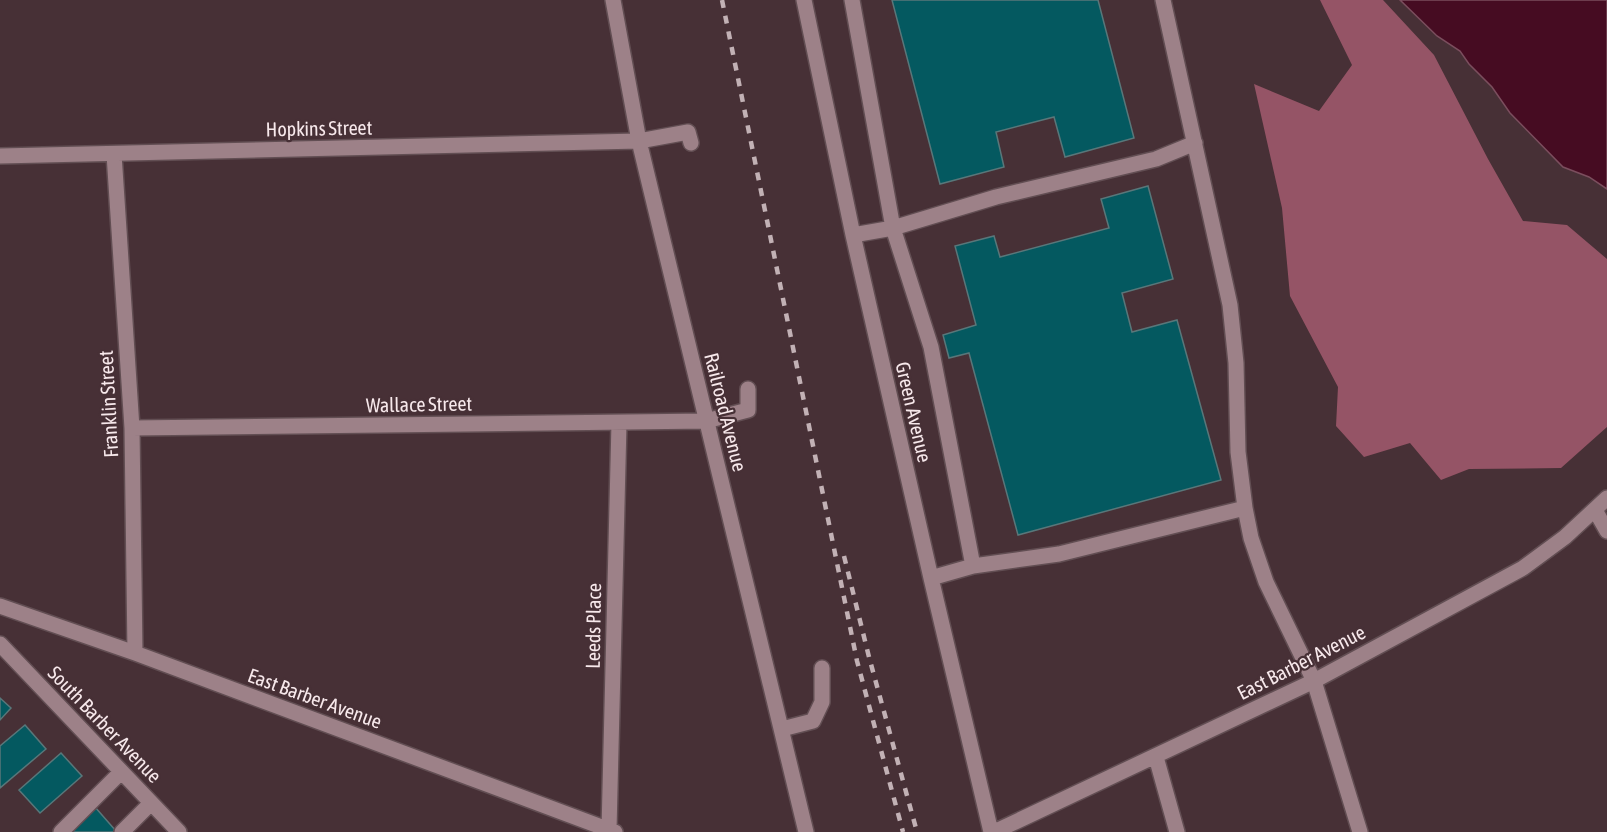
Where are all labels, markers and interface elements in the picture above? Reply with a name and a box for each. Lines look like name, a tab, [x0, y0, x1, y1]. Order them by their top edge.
street label: Hopkins Street	[265, 116, 373, 140]
street label: Franklin Street	[94, 350, 122, 458]
street label: Railroad Avenue	[700, 350, 752, 474]
street label: Green Avenue	[891, 360, 937, 464]
street label: Wallace Street	[366, 392, 473, 416]
street label: Leeds Place	[581, 583, 605, 669]
street label: East Barber Avenue	[1233, 620, 1369, 704]
street label: South Barber Avenue	[44, 661, 166, 787]
street label: East Barber Avenue	[245, 663, 385, 733]

